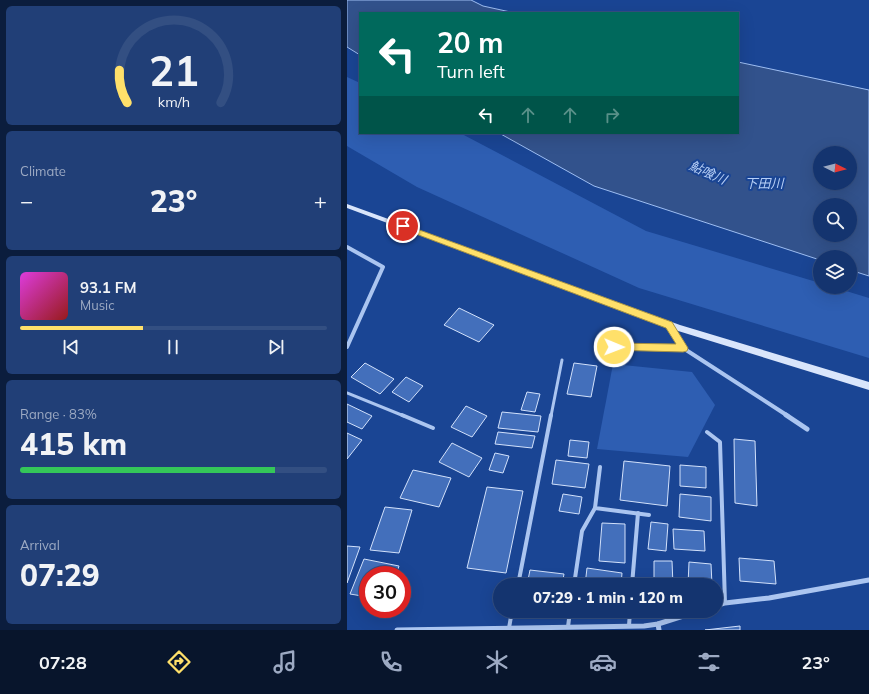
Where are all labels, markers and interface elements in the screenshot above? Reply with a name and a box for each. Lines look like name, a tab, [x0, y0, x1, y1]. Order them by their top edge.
text: 20 m	[437, 25, 503, 60]
icon: left	[371, 28, 423, 80]
text: 21	[149, 44, 198, 96]
text: Turn left	[437, 60, 505, 83]
text: km/h	[157, 93, 190, 111]
icon: left	[475, 104, 497, 126]
icon: ahead	[517, 104, 539, 126]
icon: ahead	[559, 104, 581, 126]
icon: right	[601, 104, 623, 126]
north arrow	[813, 146, 857, 190]
map controls	[813, 146, 857, 294]
water label: 鮎喰川	[687, 157, 731, 188]
text: Climate	[20, 163, 66, 179]
water label: 下田川	[744, 175, 785, 191]
text: 23°	[150, 182, 197, 220]
text: −	[20, 187, 33, 215]
text: +	[314, 187, 327, 215]
button: search	[813, 198, 857, 242]
pin	[386, 209, 420, 243]
icon: arrive	[392, 215, 414, 237]
button: layers	[813, 250, 857, 294]
text: 93.1 FM	[80, 278, 136, 297]
text: Music	[80, 297, 115, 313]
position arrow	[593, 326, 635, 368]
icon: previous	[60, 336, 82, 358]
icon: pause	[162, 336, 184, 358]
icon: next	[265, 336, 287, 358]
text: Range · 83%	[20, 406, 97, 422]
text: 415 km	[20, 425, 127, 463]
text: Arrival	[20, 537, 60, 553]
text: 07:29	[20, 556, 100, 594]
speed limit sign: 30	[359, 566, 411, 618]
text: 07:29 · 1 min · 120 m	[533, 588, 683, 607]
icon: directions	[165, 648, 193, 676]
icon: music	[271, 648, 299, 676]
icon: phone	[377, 648, 405, 676]
icon: climate	[483, 648, 511, 676]
icon: car	[589, 648, 617, 676]
icon: filters	[695, 648, 723, 676]
text: 07:28	[39, 651, 87, 674]
text: 23°	[801, 651, 830, 674]

